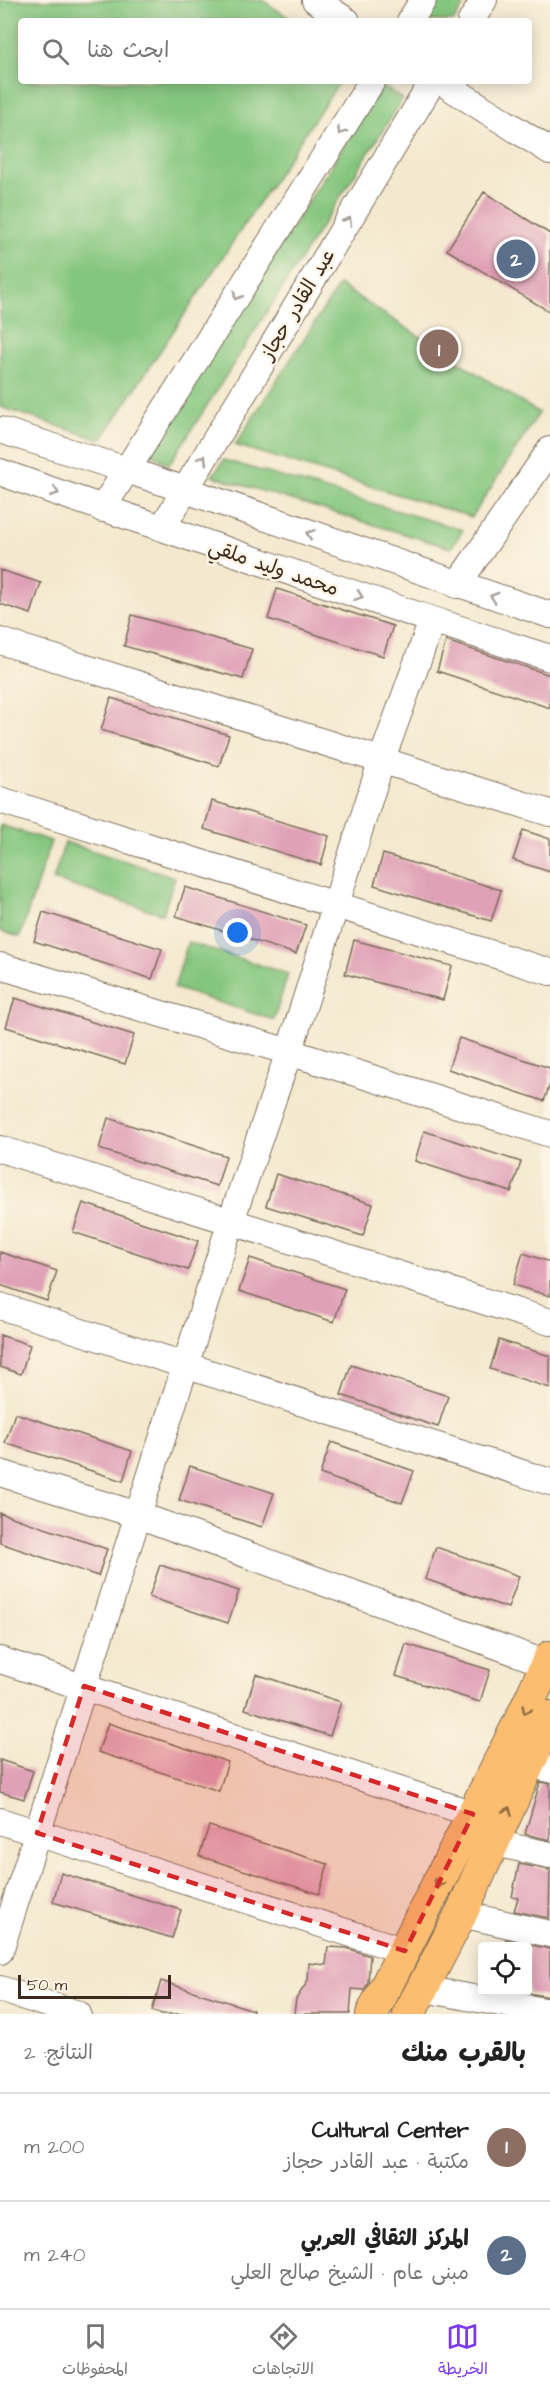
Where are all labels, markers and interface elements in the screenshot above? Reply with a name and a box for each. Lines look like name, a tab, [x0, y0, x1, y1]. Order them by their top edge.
search box	[18, 18, 532, 84]
icon: search	[39, 35, 72, 68]
text: ابحث هنا	[87, 35, 169, 66]
one-way arrow	[338, 124, 349, 135]
one-way arrow	[340, 217, 352, 227]
pin: 2	[496, 236, 536, 282]
street label: عبد القادر حجاز	[253, 244, 342, 367]
one-way arrow	[234, 289, 245, 300]
pin: 1	[420, 326, 458, 372]
one-way arrow	[195, 455, 207, 465]
one-way arrow	[49, 484, 60, 497]
one-way arrow	[305, 528, 316, 541]
street label: محمد وليد ملقي	[204, 533, 342, 606]
one-way arrow	[353, 588, 364, 601]
one-way arrow	[489, 591, 500, 604]
your location	[223, 918, 252, 947]
one-way arrow	[521, 1704, 533, 1715]
one-way arrow	[501, 1806, 513, 1817]
one-way arrow	[434, 1878, 445, 1889]
map controls	[478, 1942, 532, 1996]
button: locate	[478, 1942, 532, 1996]
scale bar	[18, 1972, 171, 2000]
text: 50 m	[27, 1974, 67, 1996]
text: بالقرب منك	[402, 2035, 526, 2071]
text: النتائج: 2	[24, 2039, 93, 2067]
text: Cultural Center	[312, 2115, 469, 2146]
text: 200 m	[24, 2133, 84, 2161]
text: 1	[505, 2133, 508, 2161]
text: مكتبة · عبد القادر حجاز	[284, 2148, 469, 2176]
text: المركز الثقافي العربي	[301, 2223, 469, 2254]
text: 240 m	[24, 2241, 85, 2269]
text: 2	[501, 2241, 512, 2269]
text: مبنى عام · الشيخ صالح العلي	[231, 2259, 469, 2287]
tab: المحفوظات	[62, 2320, 128, 2383]
tab: الاتجاهات	[252, 2320, 314, 2383]
tab: الخريطة	[438, 2320, 488, 2383]

